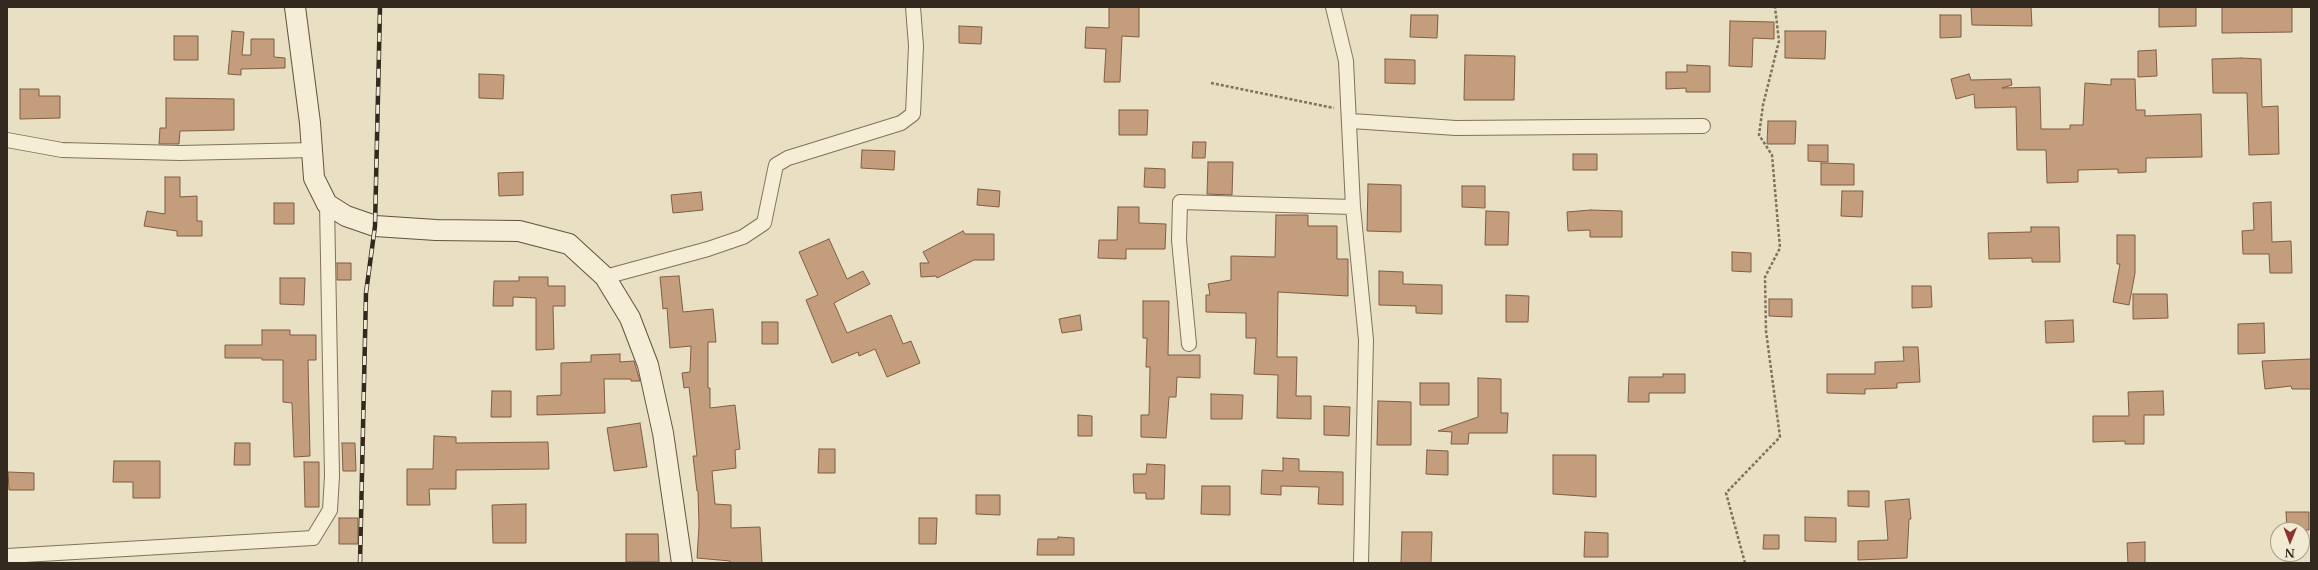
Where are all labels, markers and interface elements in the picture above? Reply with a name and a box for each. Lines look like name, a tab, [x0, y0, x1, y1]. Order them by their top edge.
north arrow	[2270, 522, 2310, 562]
text: N	[2285, 546, 2295, 560]

